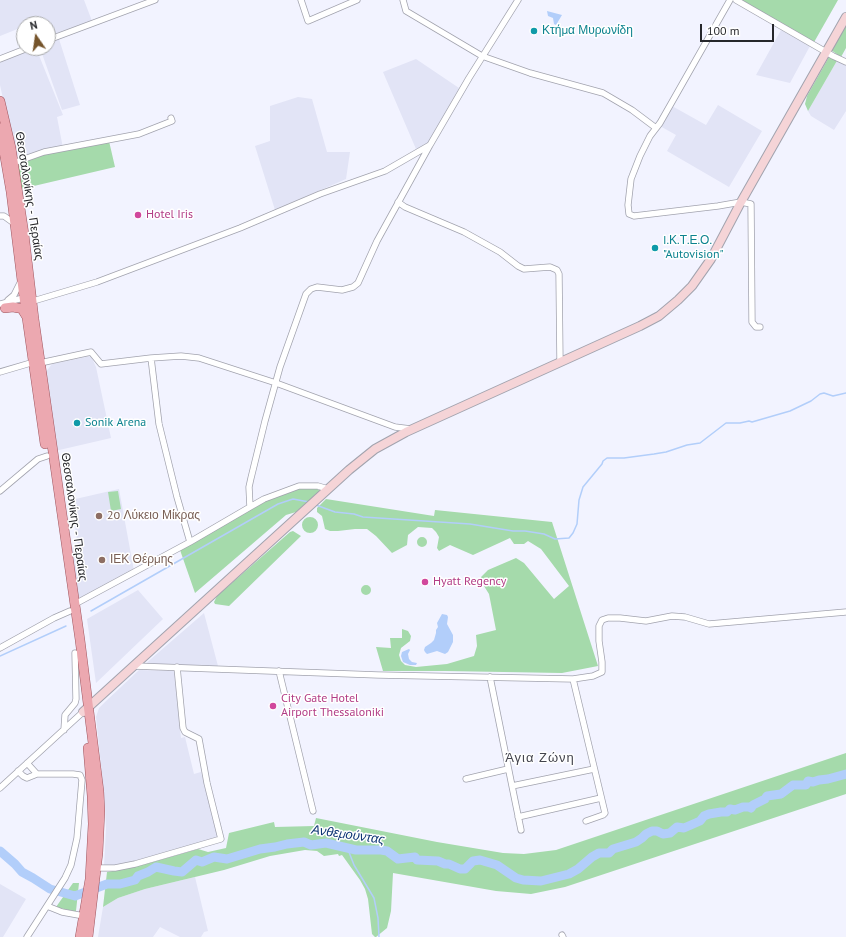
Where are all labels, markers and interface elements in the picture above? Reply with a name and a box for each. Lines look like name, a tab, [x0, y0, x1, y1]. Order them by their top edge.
north arrow	[16, 16, 56, 56]
scale bar	[702, 16, 776, 42]
text: N	[28, 18, 39, 33]
text: 100 m	[707, 23, 740, 38]
place label: Κτήμα Μυρωνίδη	[542, 24, 633, 38]
marker: Κτήμα Μυρωνίδη	[529, 26, 539, 36]
street label: Θεσσαλονίκης - Περαίας	[12, 131, 46, 261]
place label: Hotel Iris	[146, 208, 193, 222]
marker: Hotel Iris	[133, 210, 143, 220]
place label: I.Κ.Τ.Ε.Ο. "Autovision"	[663, 234, 724, 262]
marker: I.Κ.Τ.Ε.Ο. "Autovision"	[650, 243, 660, 253]
place label: Sonik Arena	[85, 416, 146, 430]
marker: Sonik Arena	[72, 418, 82, 428]
street label: Θεσσαλονίκης - Περαίας	[58, 452, 90, 582]
place label: 2ο Λύκειο Μίκρας	[107, 509, 200, 523]
marker: 2ο Λύκειο Μίκρας	[94, 511, 104, 521]
place label: ΙΕΚ Θέρμης	[110, 553, 173, 567]
marker: ΙΕΚ Θέρμης	[97, 555, 107, 565]
place label: Hyatt Regency	[433, 575, 506, 589]
marker: Hyatt Regency	[420, 577, 430, 587]
place label: City Gate Hotel Airport Thessaloniki	[281, 692, 384, 720]
marker: City Gate Hotel Airport Thessaloniki	[268, 701, 278, 711]
district label: Άγια Ζώνη	[505, 750, 575, 766]
water label: Ανθεμούντας	[310, 822, 386, 848]

